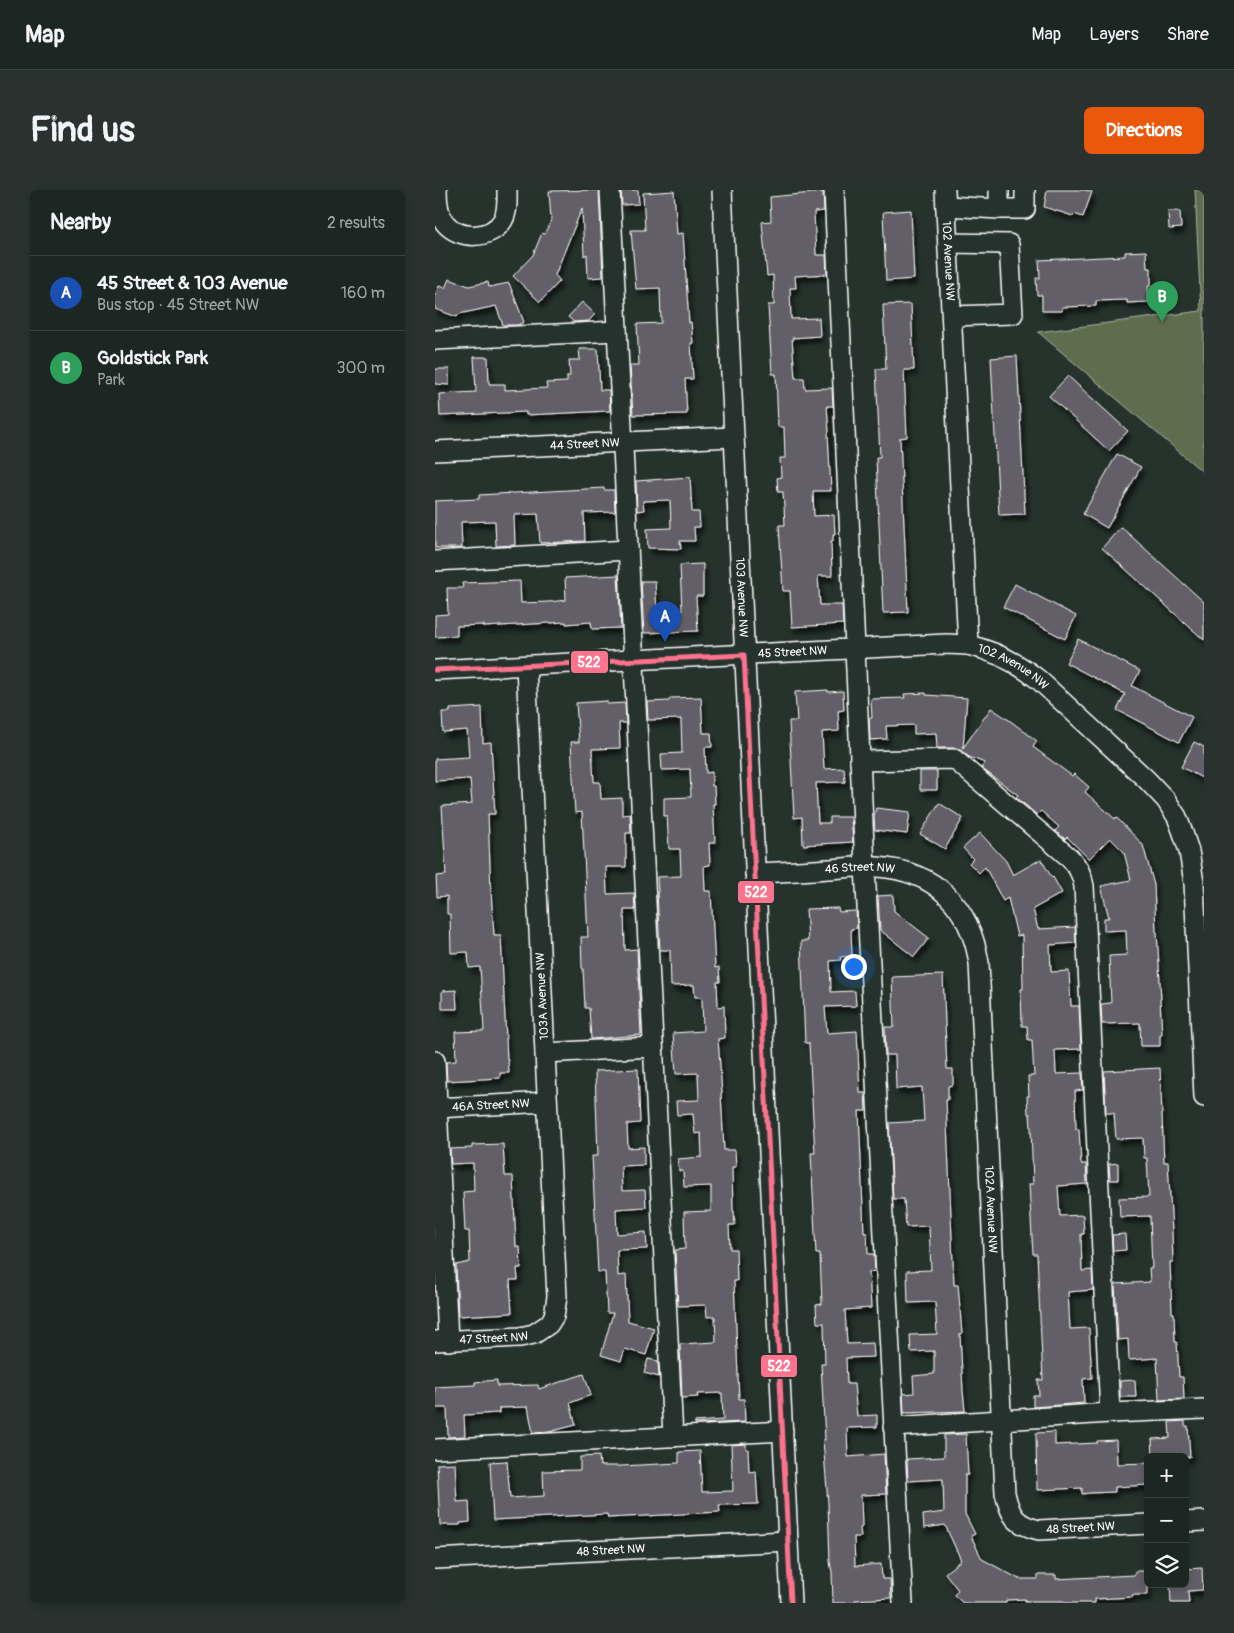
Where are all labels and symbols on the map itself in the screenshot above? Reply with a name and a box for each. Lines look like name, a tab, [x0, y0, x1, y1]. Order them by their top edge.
street label: 102 Avenue NW	[939, 221, 958, 301]
pin: B	[1146, 281, 1178, 322]
street label: 44 Street NW	[549, 435, 620, 454]
street label: 103 Avenue NW	[732, 557, 751, 638]
pin: A	[649, 601, 681, 642]
street label: 102 Avenue NW	[976, 641, 1052, 693]
street label: 45 Street NW	[757, 643, 828, 662]
line badge: 522	[570, 650, 609, 674]
text: 522	[577, 654, 601, 671]
street label: 46 Street NW	[824, 860, 896, 877]
line badge: 522	[737, 880, 775, 904]
text: 522	[744, 884, 768, 901]
street label: 103A Avenue NW	[533, 952, 552, 1040]
your location	[841, 954, 867, 980]
street label: 46A Street NW	[452, 1096, 530, 1115]
street label: 102A Avenue NW	[981, 1165, 1000, 1254]
street label: 47 Street NW	[459, 1328, 530, 1348]
line badge: 522	[760, 1354, 798, 1378]
text: 522	[767, 1358, 791, 1375]
street label: 48 Street NW	[1046, 1519, 1115, 1538]
street label: 48 Street NW	[576, 1541, 646, 1560]

